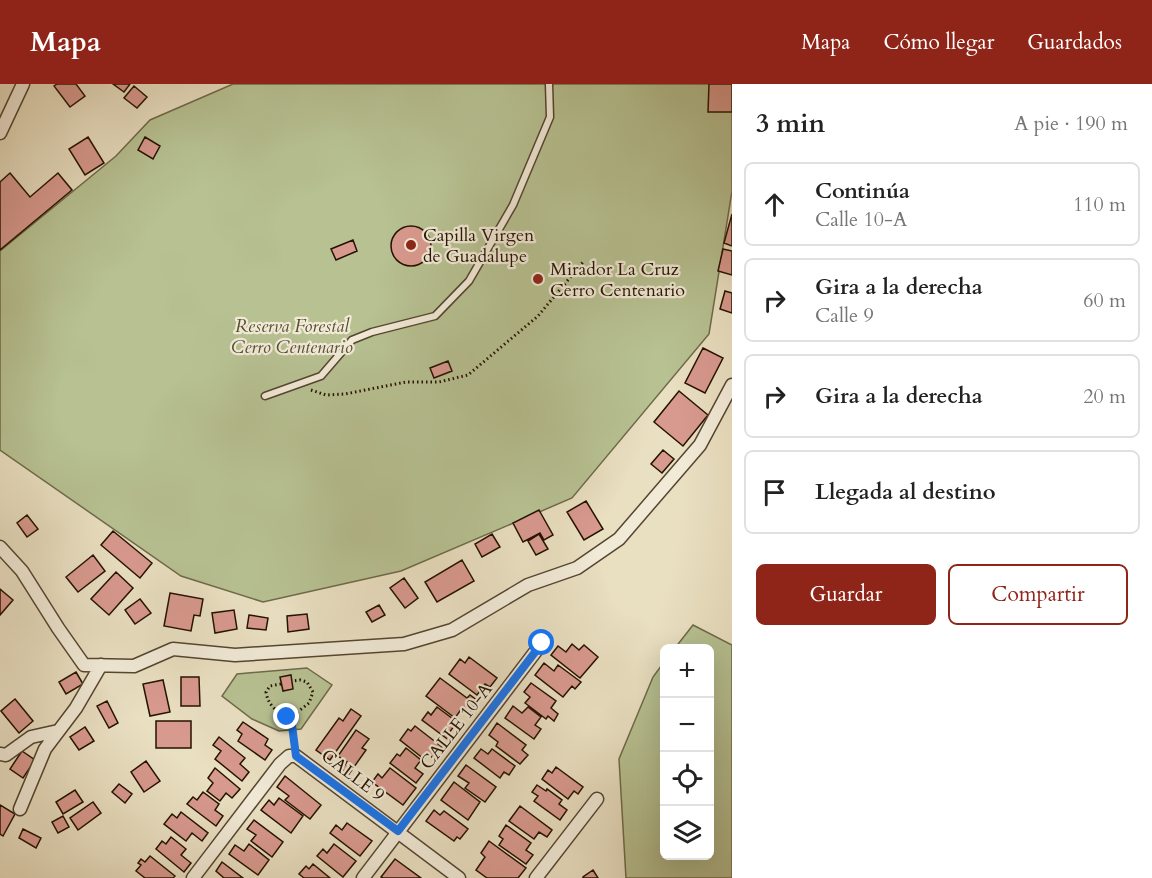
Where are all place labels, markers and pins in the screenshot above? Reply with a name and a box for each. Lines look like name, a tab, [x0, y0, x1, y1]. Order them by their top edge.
place label: Capilla Virgen de Guadalupe	[423, 223, 535, 269]
marker: Capilla Virgen de Guadalupe	[404, 238, 418, 252]
place label: Mirador La Cruz Cerro Centenario	[550, 257, 685, 303]
marker: Mirador La Cruz Cerro Centenario	[531, 272, 545, 286]

